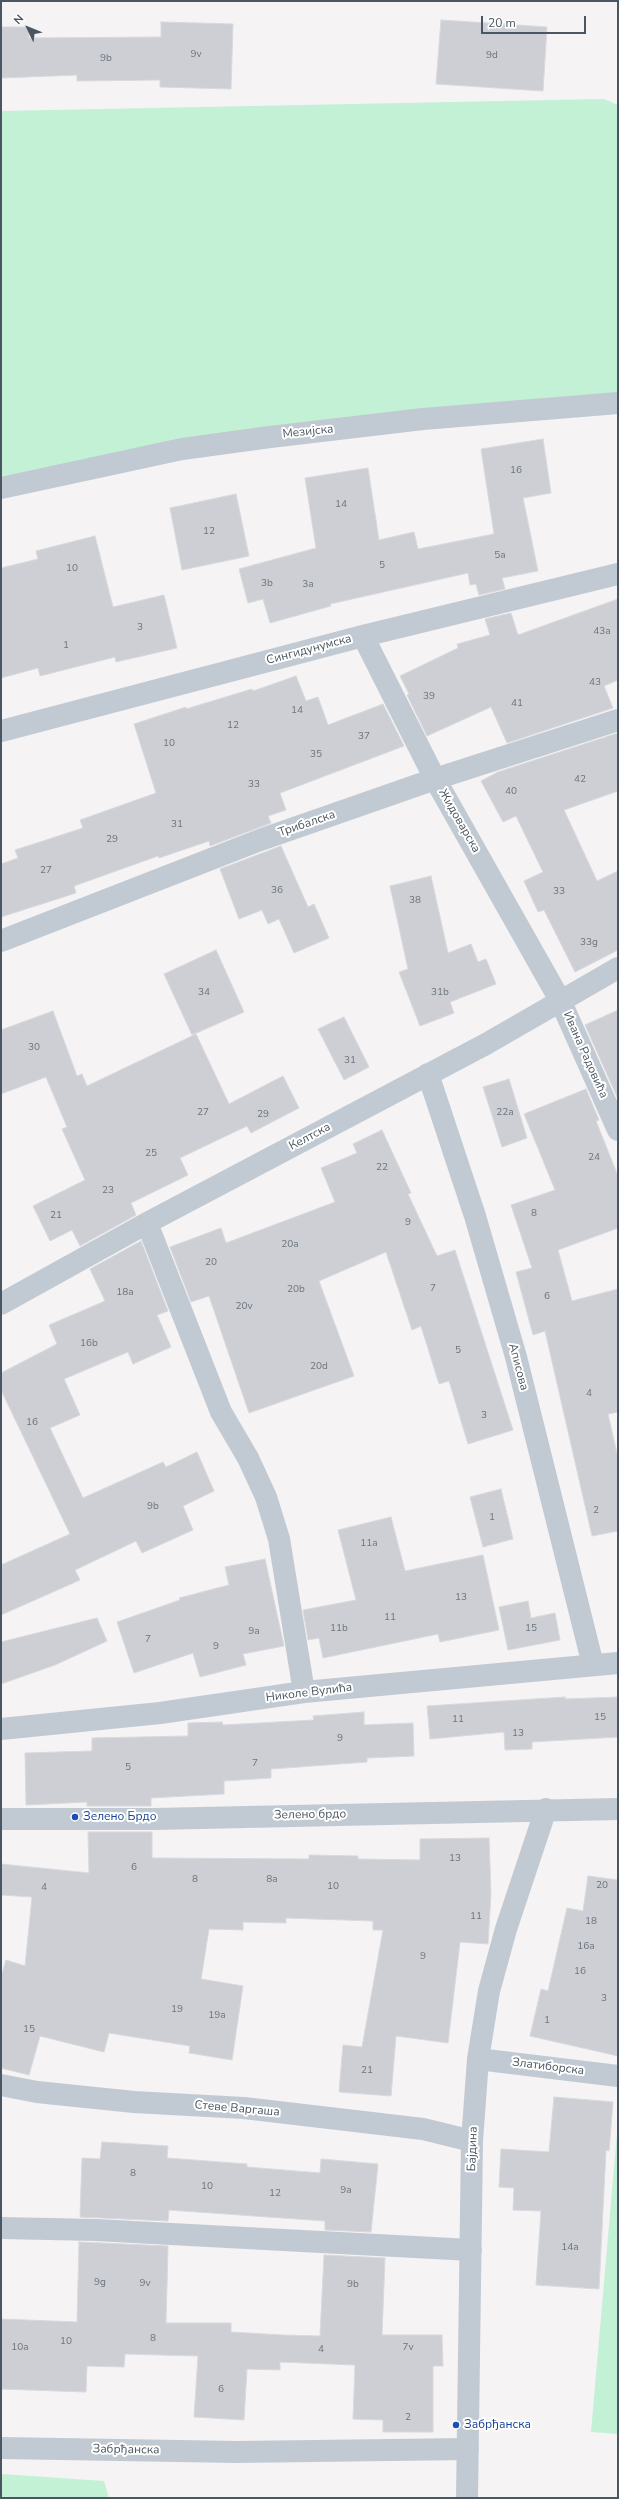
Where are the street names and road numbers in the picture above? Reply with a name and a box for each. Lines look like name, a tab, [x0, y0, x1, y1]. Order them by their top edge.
street label: Мезијска	[282, 422, 334, 442]
street label: Сингидунумска	[265, 632, 353, 668]
street label: Жидоварска	[435, 787, 483, 855]
street label: Трибалска	[277, 808, 337, 840]
street label: Ивана Радовића	[559, 1009, 611, 1101]
street label: Келтска	[287, 1120, 333, 1154]
street label: Аписова	[505, 1342, 531, 1392]
street label: Николе Вулића	[265, 1681, 353, 1705]
street label: Зелено брдо	[274, 1807, 346, 1823]
street label: Златиборска	[511, 2055, 585, 2079]
street label: Стеве Варгаша	[194, 2098, 280, 2120]
street label: Бајдина	[465, 2126, 481, 2172]
street label: Забрђанска	[92, 2442, 160, 2458]

